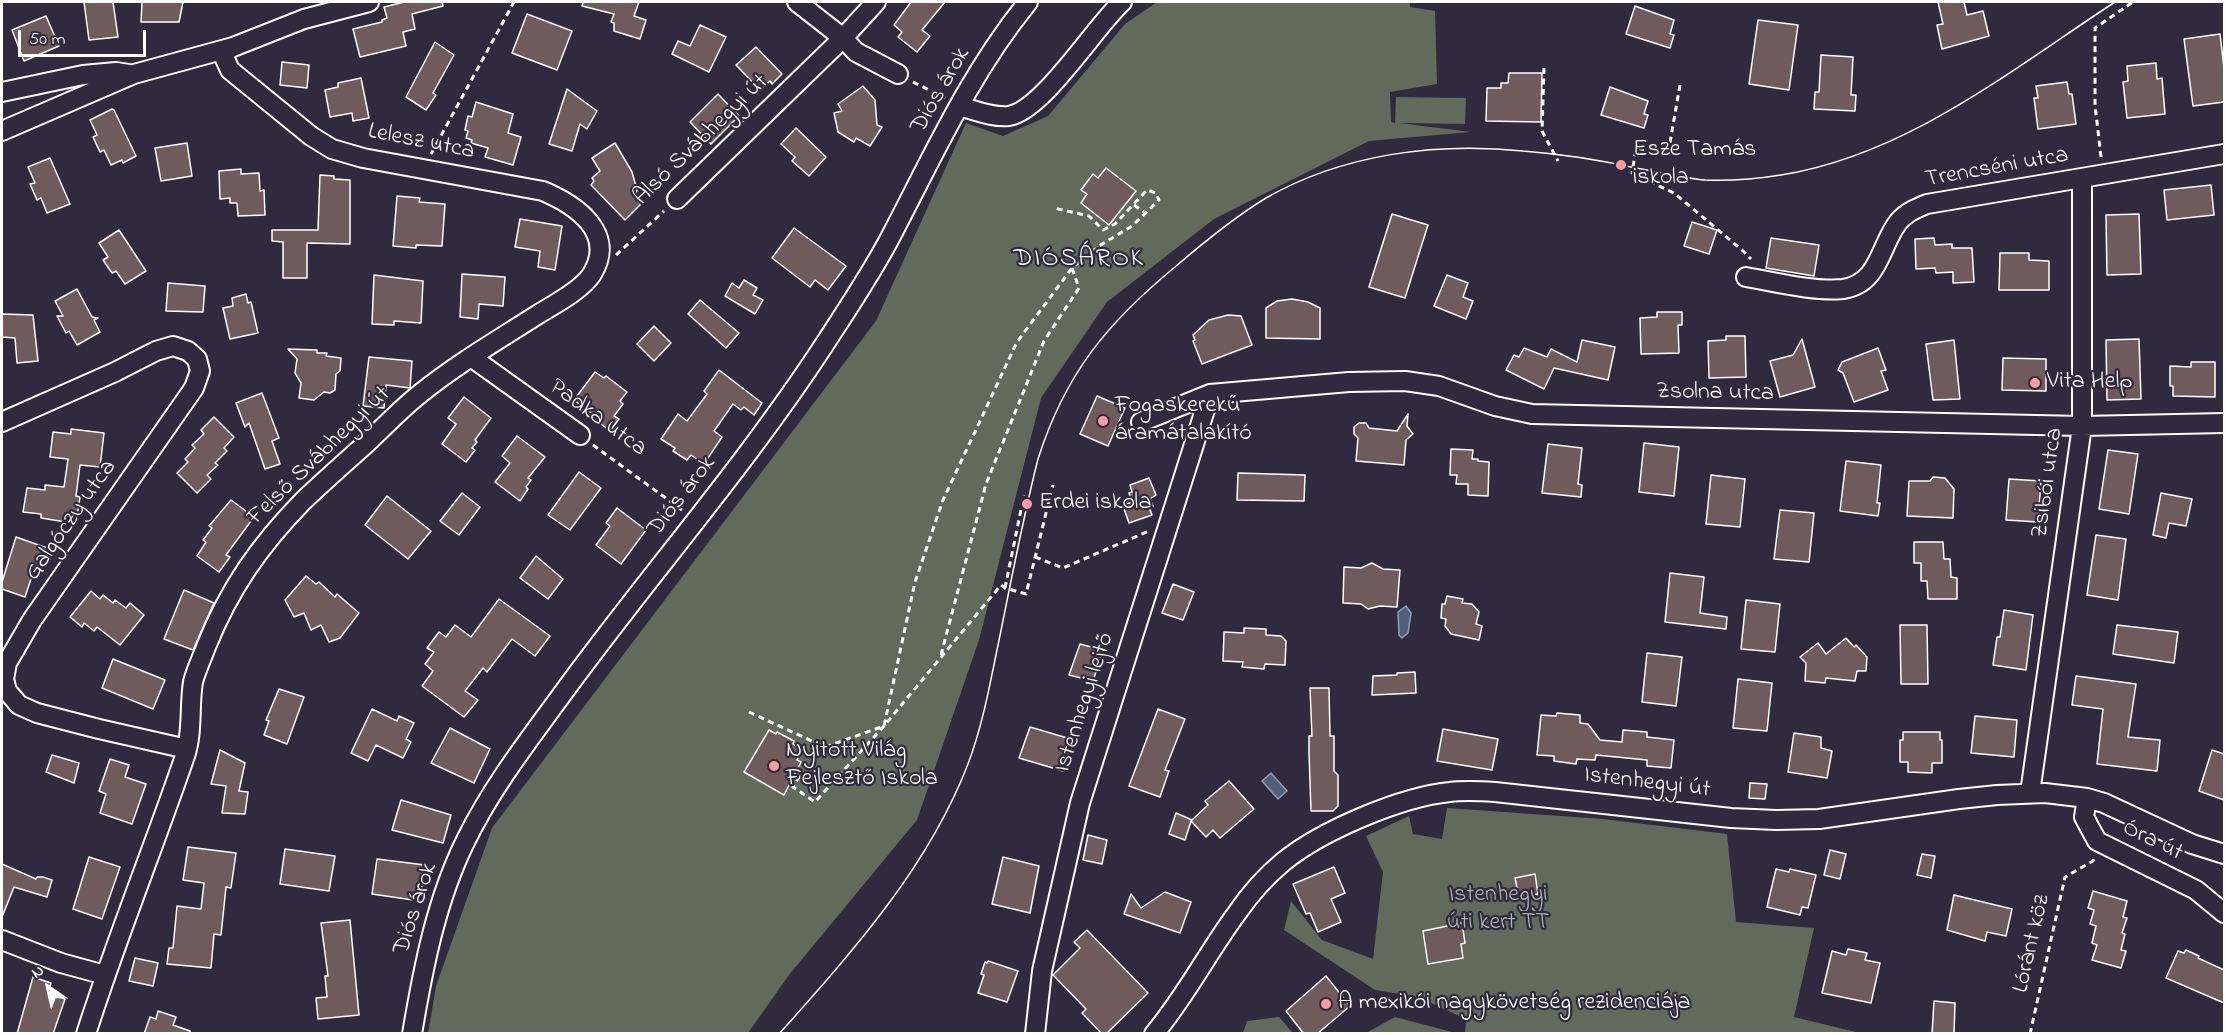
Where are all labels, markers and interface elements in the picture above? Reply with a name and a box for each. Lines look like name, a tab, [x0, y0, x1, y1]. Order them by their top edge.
scale bar	[21, 18, 148, 56]
text: 50 m	[29, 27, 66, 53]
street label: Diós árok	[906, 43, 978, 139]
street label: Alsó Svábhegyi út	[628, 69, 776, 213]
street label: Lelesz utca	[365, 119, 477, 167]
place label: Esze Tamás iskola	[1633, 137, 1756, 193]
street label: Trencséni utca	[1923, 142, 2071, 196]
marker: Esze Tamás iskola	[1614, 158, 1628, 172]
district label: DIÓSÁROK	[1013, 245, 1145, 277]
place label: Vita Help	[2047, 369, 2133, 397]
street label: Padka utca	[543, 374, 651, 464]
marker: Vita Help	[2028, 376, 2042, 390]
street label: Zsolna utca	[1656, 379, 1774, 409]
street label: Felső Svábhegyi út	[242, 381, 398, 533]
place label: Fogaskerekű áramátalakító	[1115, 393, 1252, 449]
marker: Fogaskerekű áramátalakító	[1096, 414, 1110, 428]
street label: Zsibói utca	[2027, 426, 2071, 540]
street label: Diós árok	[643, 451, 723, 543]
street label: Galgóczy utca	[20, 455, 124, 587]
place label: Erdei iskola	[1039, 490, 1151, 518]
marker: Erdei iskola	[1020, 497, 1034, 511]
street label: Istenhegyi lejtő	[1050, 629, 1122, 777]
place label: Nyitott Világ Fejlesztő Iskola	[786, 738, 938, 794]
marker: Nyitott Világ Fejlesztő Iskola	[767, 759, 781, 773]
street label: Istenhegyi út	[1582, 762, 1712, 806]
street label: Óra út	[2117, 815, 2187, 869]
street label: Diós árok	[389, 860, 445, 958]
park label: Istenhegyi úti kert TT	[1447, 882, 1549, 938]
street label: Lóránt köz	[2008, 892, 2058, 996]
north arrow	[18, 957, 78, 1017]
text: N	[27, 959, 49, 985]
place label: A mexikói nagykövetség rezidenciája	[1338, 990, 1691, 1018]
marker: A mexikói nagykövetség rezidenciája	[1319, 997, 1333, 1011]

